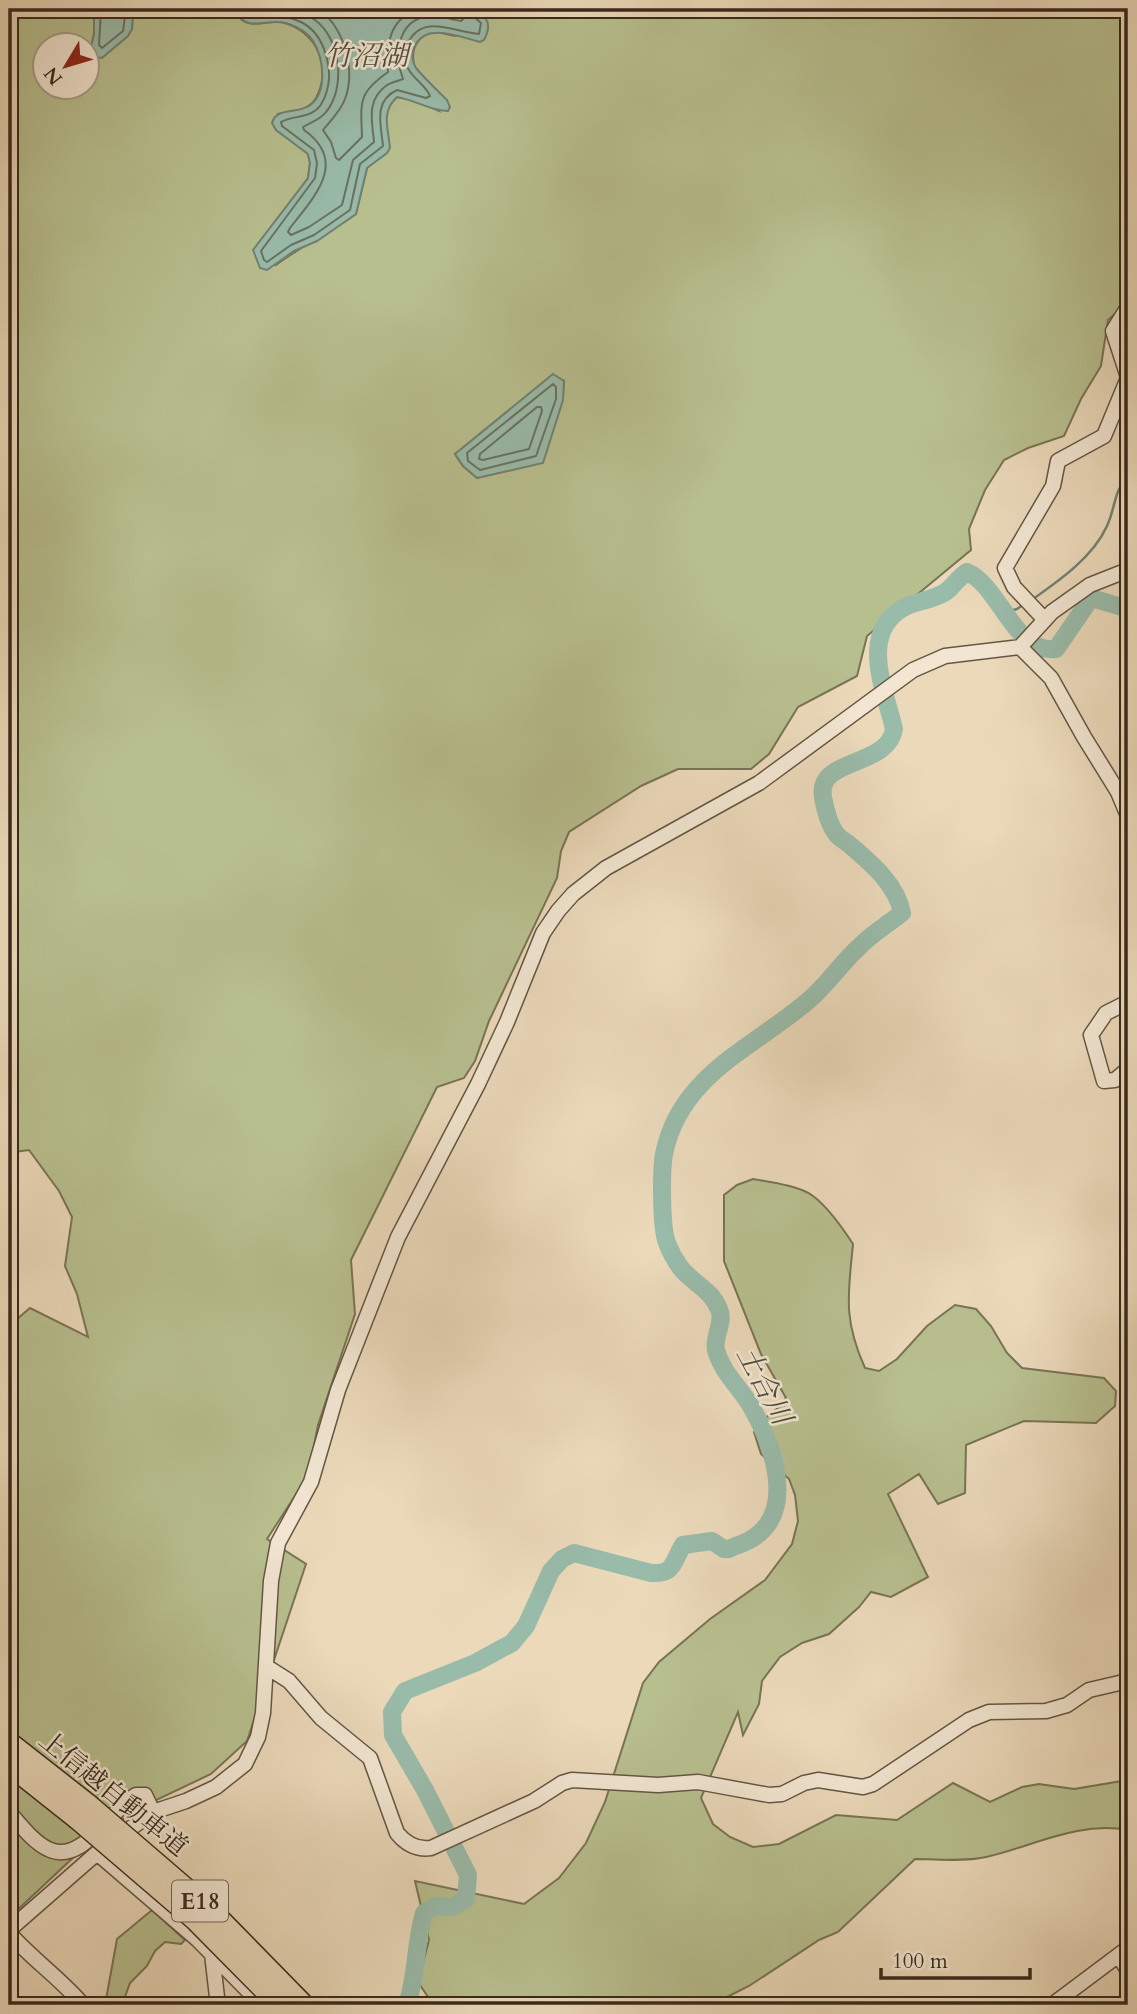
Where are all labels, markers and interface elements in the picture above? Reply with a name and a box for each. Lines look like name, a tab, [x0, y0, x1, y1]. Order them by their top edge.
north arrow	[32, 32, 102, 102]
water label: 竹沼湖	[324, 37, 413, 75]
text: N	[38, 61, 69, 90]
water label: 土合川	[728, 1339, 802, 1434]
street label: 上信越自動車道	[32, 1723, 195, 1864]
road number: E18	[172, 1880, 228, 1922]
scale bar	[881, 1937, 1030, 1981]
text: 100 m	[892, 1947, 948, 1976]

